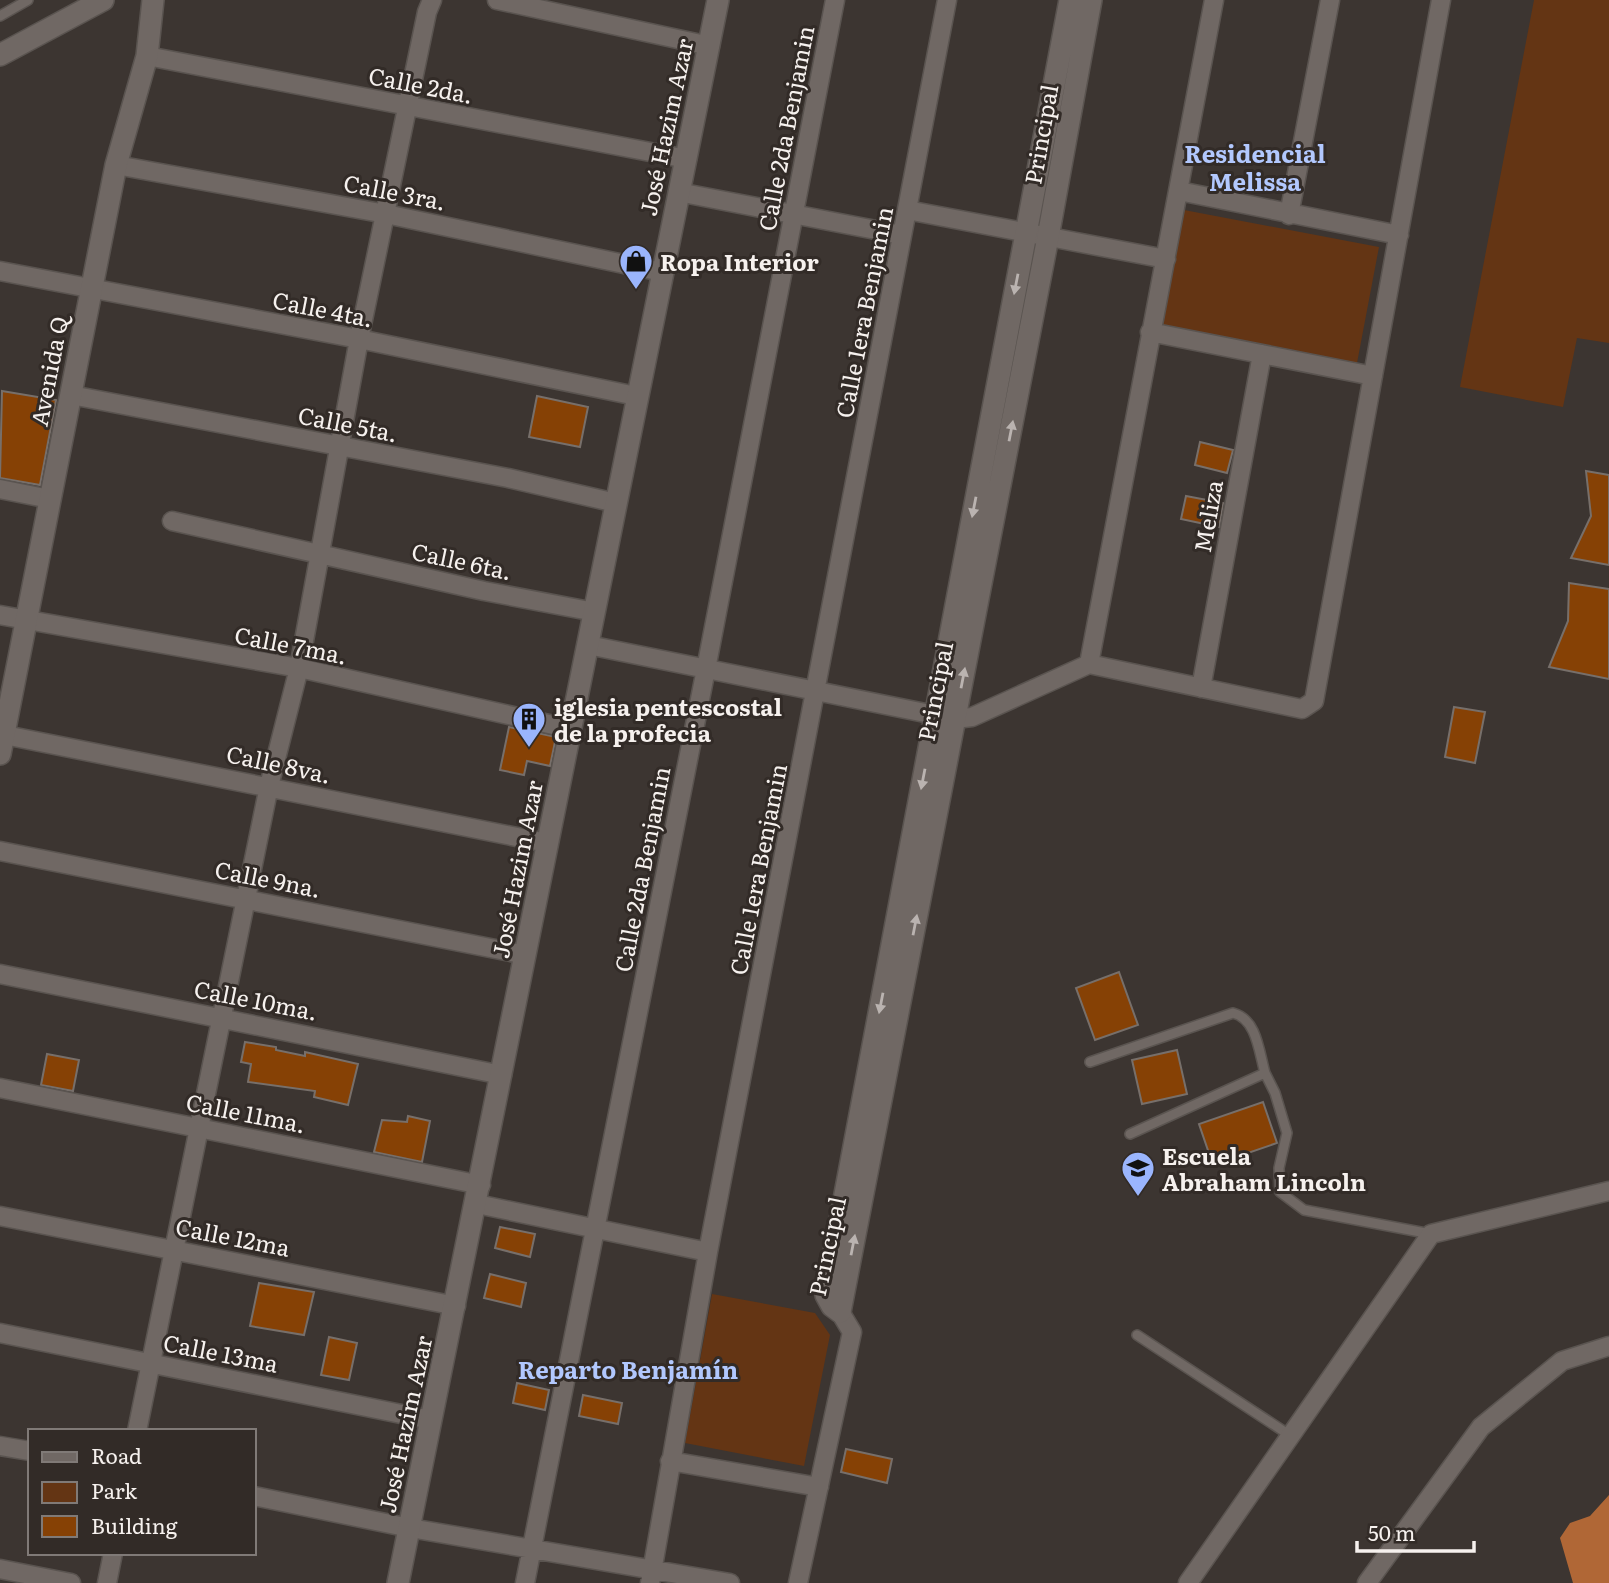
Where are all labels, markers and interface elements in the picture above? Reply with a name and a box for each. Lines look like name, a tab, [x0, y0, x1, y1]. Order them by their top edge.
street label: Calle 2da Benjamin	[748, 22, 822, 234]
street label: José Hazim Azar	[630, 35, 700, 219]
street label: Calle 2da.	[366, 57, 476, 111]
street label: Principal	[1014, 81, 1066, 187]
district label: Residencial Melissa	[1184, 135, 1326, 198]
street label: Calle 3ra.	[341, 164, 449, 218]
street label: Calle 1era Benjamin	[826, 203, 900, 421]
shop icon: Ropa Interior	[617, 242, 655, 291]
place label: Ropa Interior	[660, 244, 819, 278]
one-way arrow	[1010, 273, 1021, 295]
street label: Calle 4ta.	[270, 282, 376, 334]
street label: Avenida Q	[21, 310, 76, 429]
street label: Calle 5ta.	[295, 397, 401, 449]
one-way arrow	[1006, 420, 1017, 442]
street label: Meliza	[1184, 476, 1230, 555]
one-way arrow	[968, 496, 979, 518]
street label: Calle 6ta.	[409, 533, 515, 587]
street label: Calle 7ma.	[232, 616, 350, 672]
street label: Principal	[908, 638, 960, 744]
one-way arrow	[958, 667, 969, 689]
place label: iglesia pentescostal de la profecia	[554, 689, 782, 749]
building icon: iglesia pentescostal de la profecia	[510, 700, 548, 749]
street label: Calle 8va.	[224, 735, 334, 791]
street label: Calle 1era Benjamin	[720, 760, 794, 978]
street label: Calle 2da Benjamin	[604, 763, 678, 975]
one-way arrow	[917, 768, 928, 790]
street label: José Hazim Azar	[482, 777, 550, 961]
street label: Calle 9na.	[212, 851, 324, 905]
one-way arrow	[910, 914, 921, 936]
street label: Calle 10ma.	[191, 970, 321, 1028]
one-way arrow	[875, 992, 886, 1014]
street label: Calle 11ma.	[183, 1084, 309, 1140]
place label: Escuela Abraham Lincoln	[1162, 1138, 1366, 1198]
school or university icon: Escuela Abraham Lincoln	[1119, 1149, 1157, 1198]
street label: Principal	[799, 1193, 853, 1299]
street label: Calle 12ma	[173, 1208, 294, 1264]
one-way arrow	[848, 1234, 859, 1256]
street label: Calle 13ma	[161, 1324, 282, 1380]
street label: José Hazim Azar	[369, 1332, 439, 1516]
district label: Reparto Benjamín	[518, 1351, 739, 1386]
legend	[28, 1429, 256, 1555]
text: Road	[91, 1439, 142, 1470]
text: Park	[91, 1474, 137, 1505]
text: Building	[91, 1509, 178, 1540]
scale bar	[1357, 1510, 1474, 1554]
text: 50 m	[1368, 1516, 1415, 1547]

